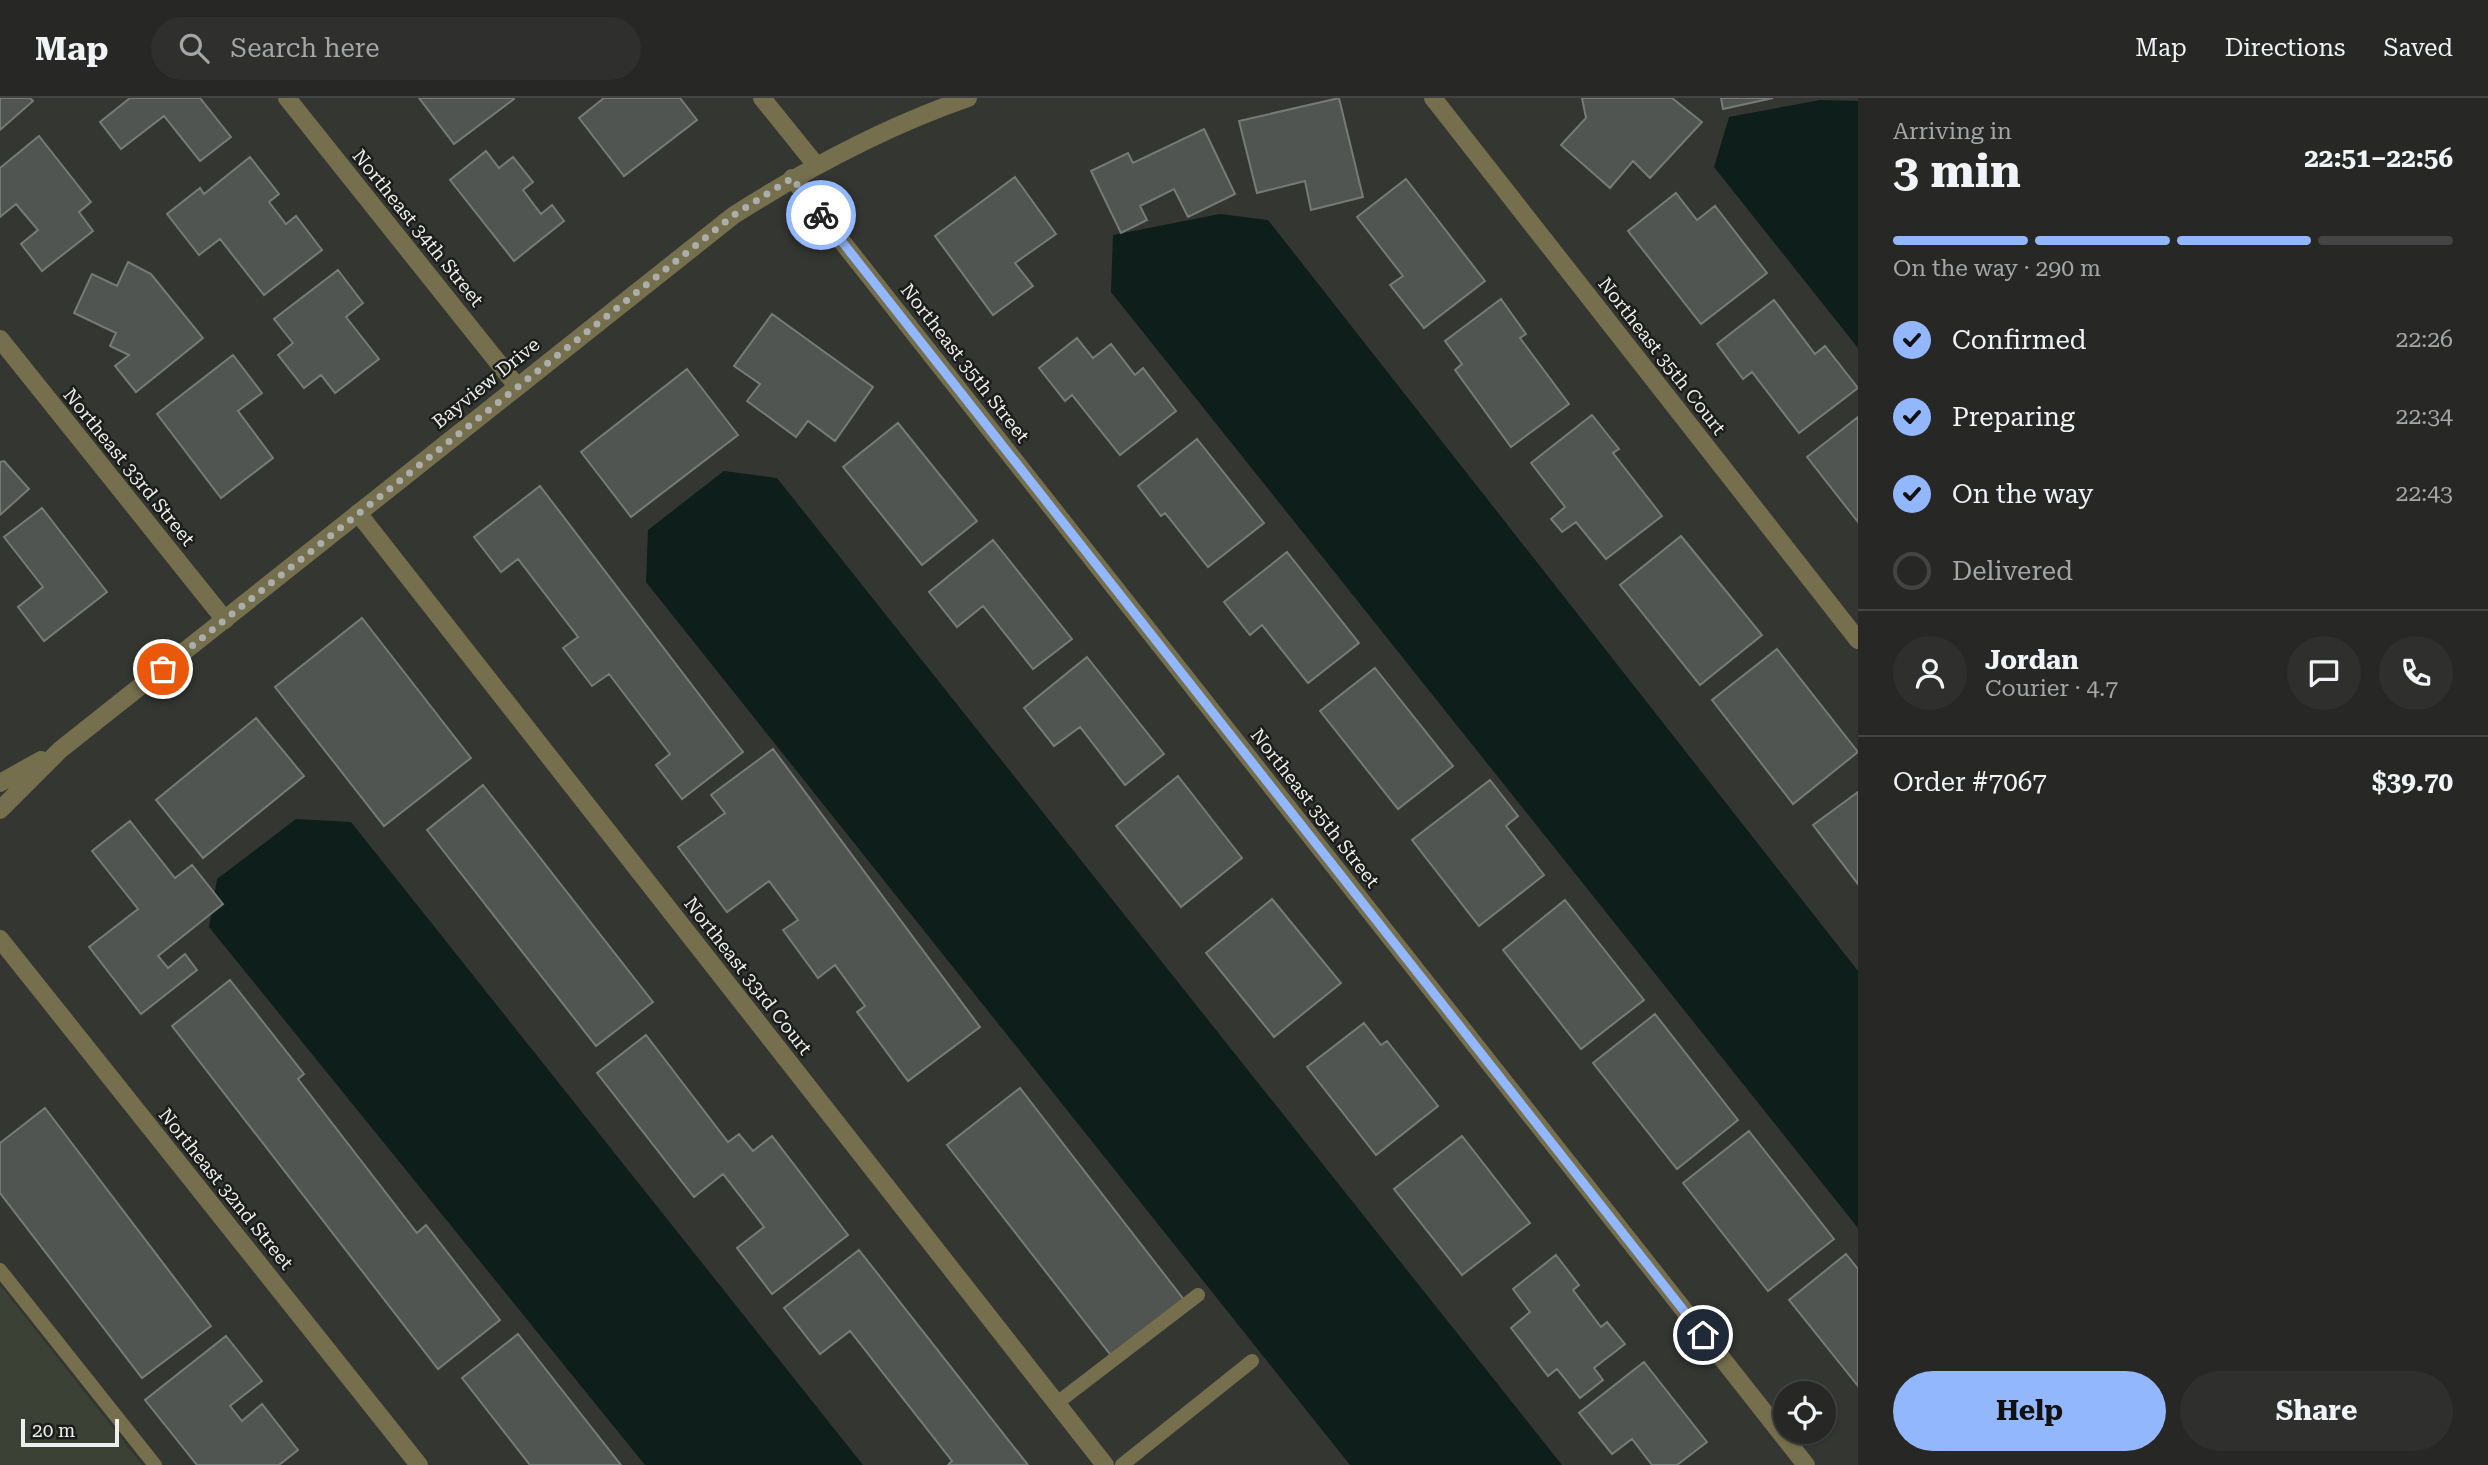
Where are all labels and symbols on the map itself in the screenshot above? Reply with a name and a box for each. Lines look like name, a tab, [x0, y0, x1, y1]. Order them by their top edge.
street label: Northeast 34th Street	[348, 145, 488, 311]
courier	[786, 180, 856, 250]
street label: Northeast 35th Court	[1593, 273, 1731, 439]
street label: Northeast 35th Street	[896, 279, 1034, 447]
street label: Bayview Drive	[428, 333, 544, 433]
street label: Northeast 33rd Street	[58, 384, 200, 550]
pin	[133, 639, 193, 699]
street label: Northeast 35th Street	[1246, 724, 1384, 892]
street label: Northeast 33rd Court	[679, 892, 817, 1060]
street label: Northeast 32nd Street	[154, 1104, 298, 1274]
pin	[1673, 1305, 1733, 1365]
scale bar	[21, 1416, 119, 1448]

